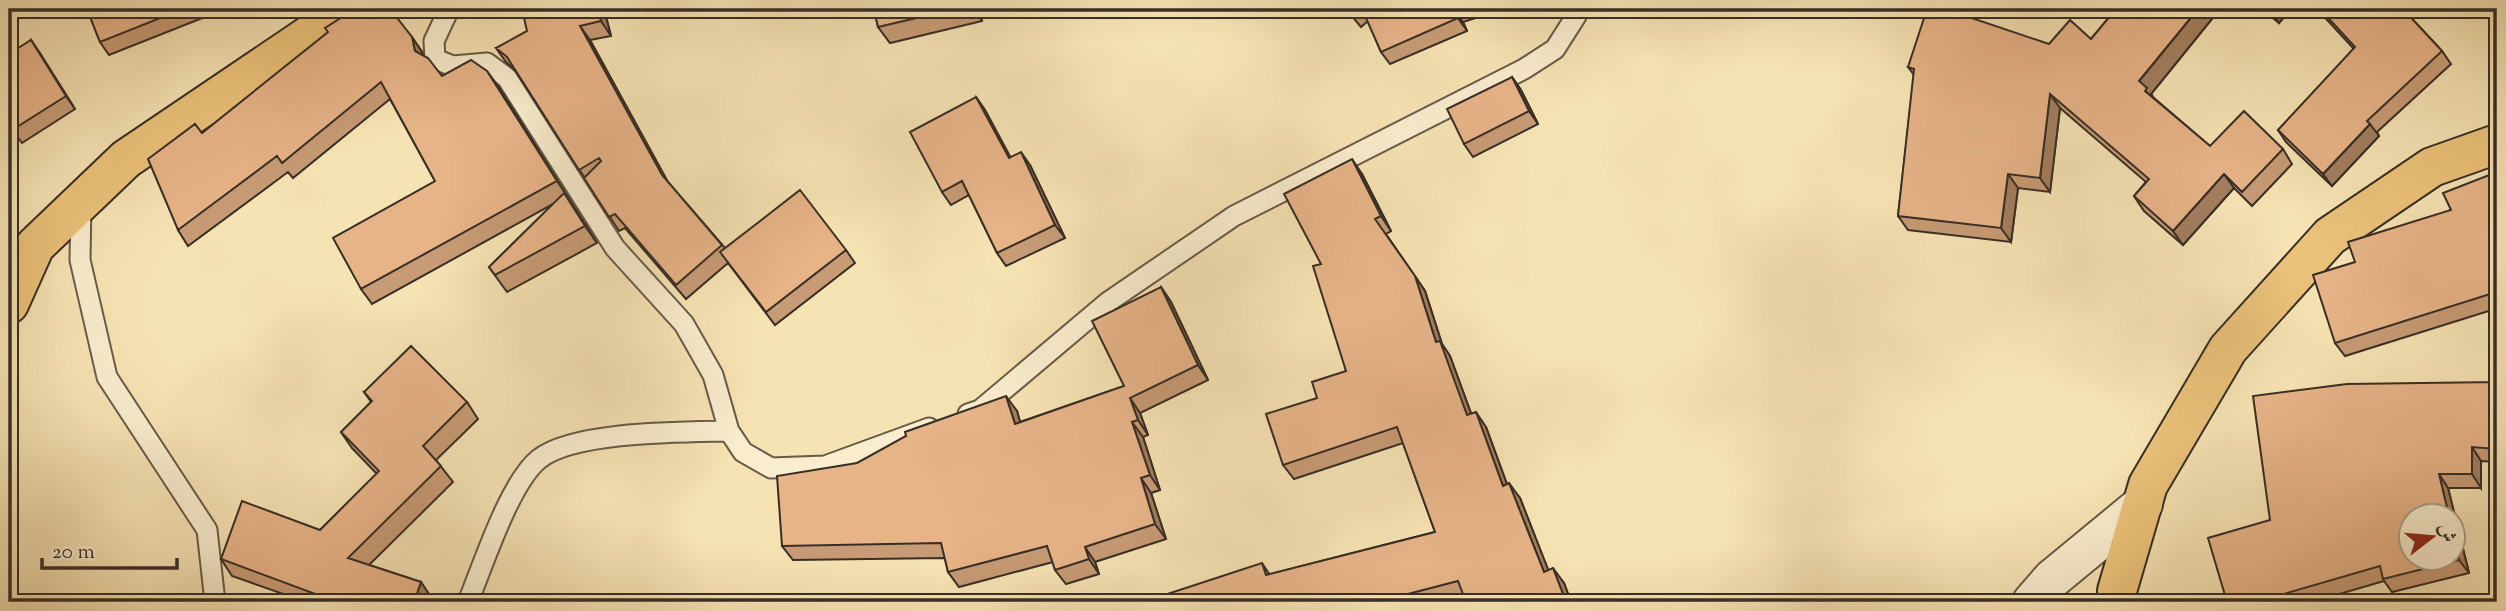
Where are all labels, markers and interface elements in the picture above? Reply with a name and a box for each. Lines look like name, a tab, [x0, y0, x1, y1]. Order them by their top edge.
north arrow	[2398, 503, 2468, 572]
text: ش	[2430, 520, 2462, 546]
scale bar	[42, 527, 177, 571]
text: 20 m	[52, 538, 95, 568]

